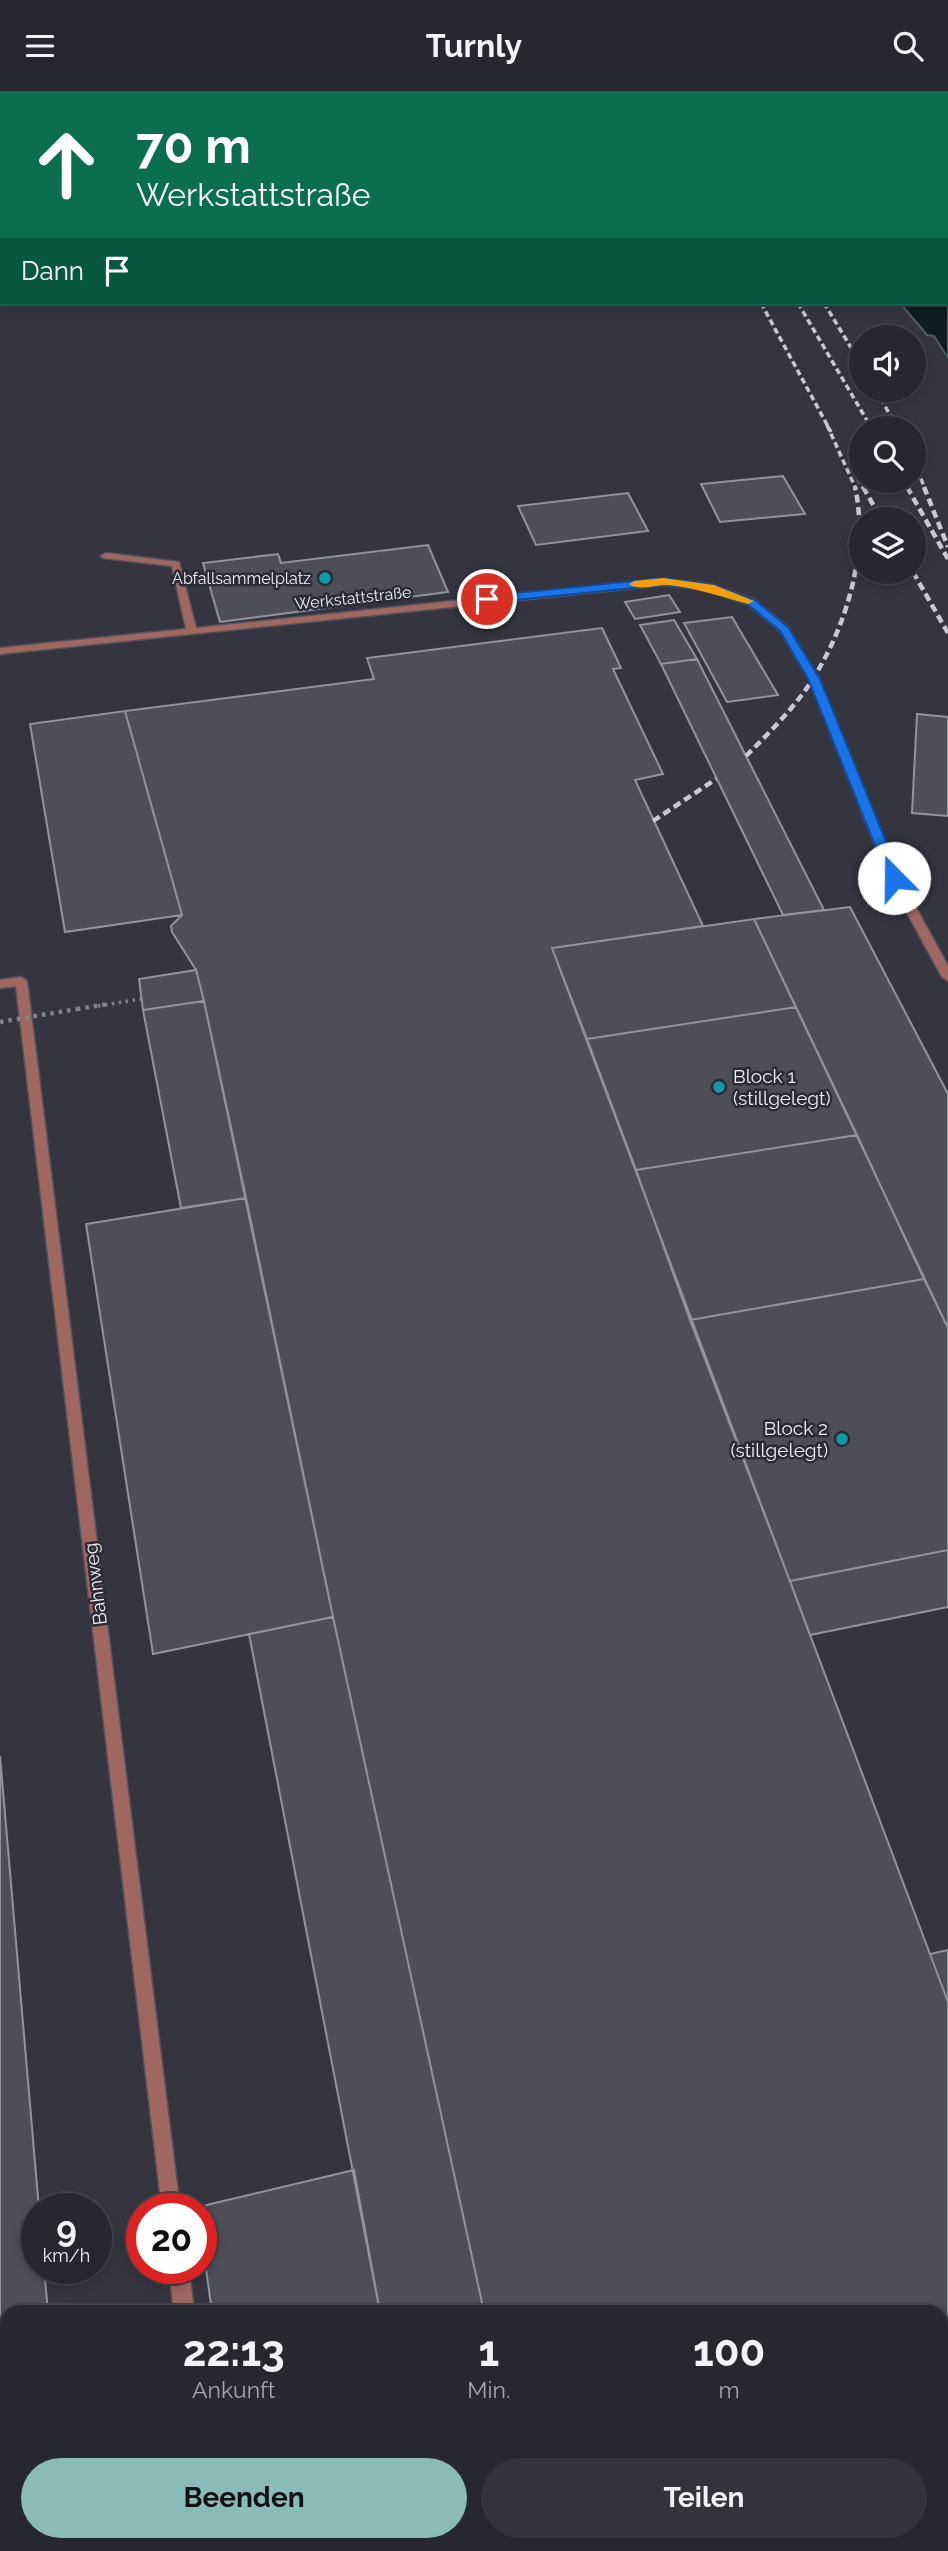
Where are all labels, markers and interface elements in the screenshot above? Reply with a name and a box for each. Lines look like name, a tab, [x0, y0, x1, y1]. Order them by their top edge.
icon: menu	[21, 27, 59, 65]
text: Turnly	[426, 27, 522, 64]
icon: search	[889, 27, 927, 65]
text: 70 m	[136, 117, 251, 174]
icon: ahead	[21, 119, 112, 210]
text: Werkstattstraße	[136, 176, 370, 213]
icon: arrive	[98, 252, 136, 290]
text: Dann	[21, 256, 84, 286]
map controls	[849, 325, 926, 584]
button: sound	[849, 325, 926, 402]
button: search	[849, 416, 926, 493]
button: layers	[849, 507, 926, 584]
place label: Abfallsammelplatz	[172, 569, 311, 588]
pin	[457, 569, 517, 629]
marker: Abfallsammelplatz	[317, 570, 333, 586]
icon: arrive	[468, 580, 506, 618]
street label: Werkstattstraße	[294, 582, 412, 614]
position arrow	[857, 841, 931, 915]
place label: Block 1 (stillgelegt)	[733, 1065, 831, 1109]
marker: Block 1 (stillgelegt)	[711, 1079, 727, 1095]
place label: Block 2 (stillgelegt)	[730, 1417, 828, 1461]
marker: Block 2 (stillgelegt)	[834, 1431, 850, 1447]
street label: Bahnweg	[79, 1541, 111, 1627]
speed limit sign: 20	[126, 2193, 217, 2284]
text: 9	[56, 2209, 77, 2250]
text: km/h	[43, 2245, 90, 2266]
text: 22:13	[183, 2327, 285, 2376]
text: 1	[478, 2327, 499, 2376]
text: 100	[693, 2327, 765, 2376]
text: Ankunft	[192, 2376, 275, 2403]
text: Min.	[467, 2376, 510, 2403]
text: m	[719, 2376, 740, 2403]
button: Beenden	[21, 2458, 467, 2538]
button: Teilen	[481, 2458, 927, 2538]

